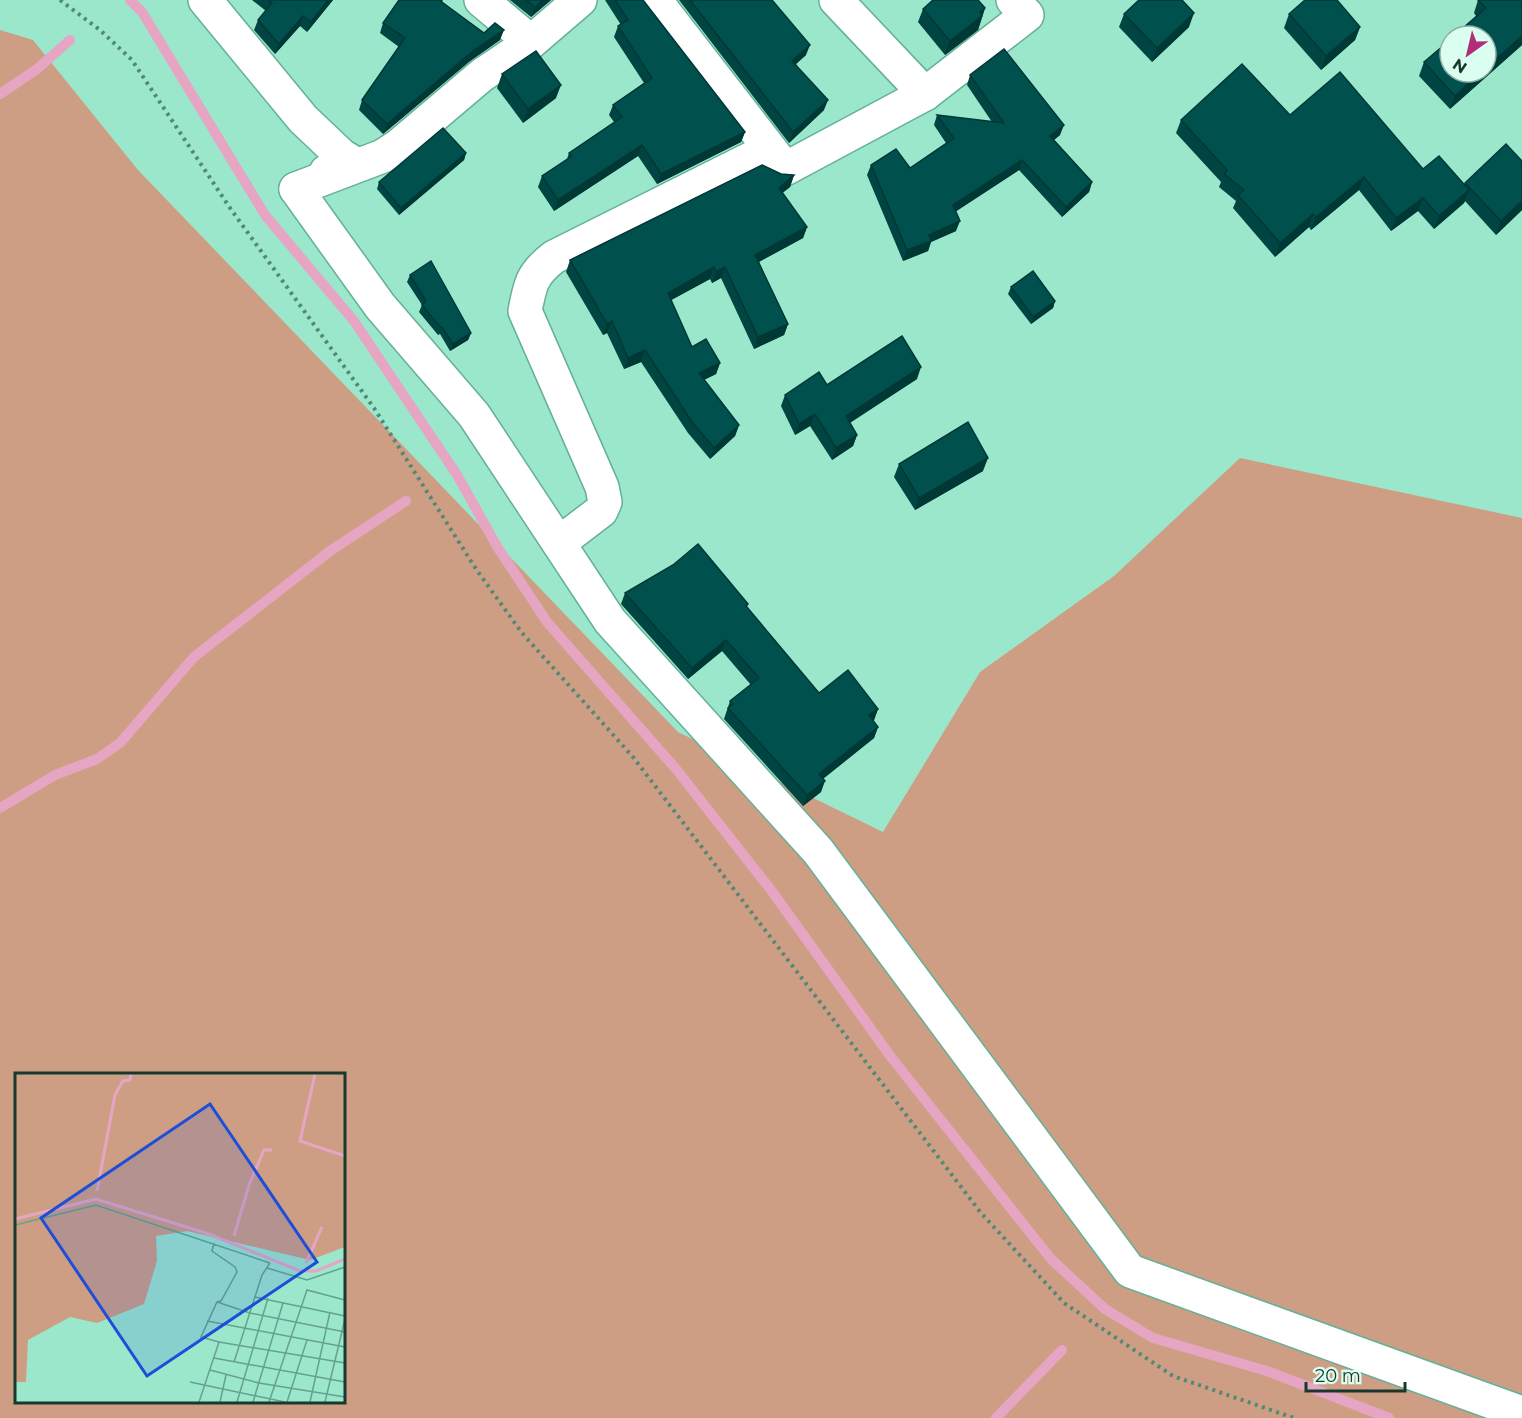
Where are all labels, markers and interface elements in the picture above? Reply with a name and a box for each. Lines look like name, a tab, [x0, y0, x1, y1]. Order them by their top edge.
north arrow	[1438, 24, 1498, 84]
text: N	[1449, 55, 1471, 78]
inset map	[15, 1073, 345, 1403]
scale bar	[1306, 1355, 1405, 1393]
text: 20 m	[1315, 1365, 1361, 1387]

